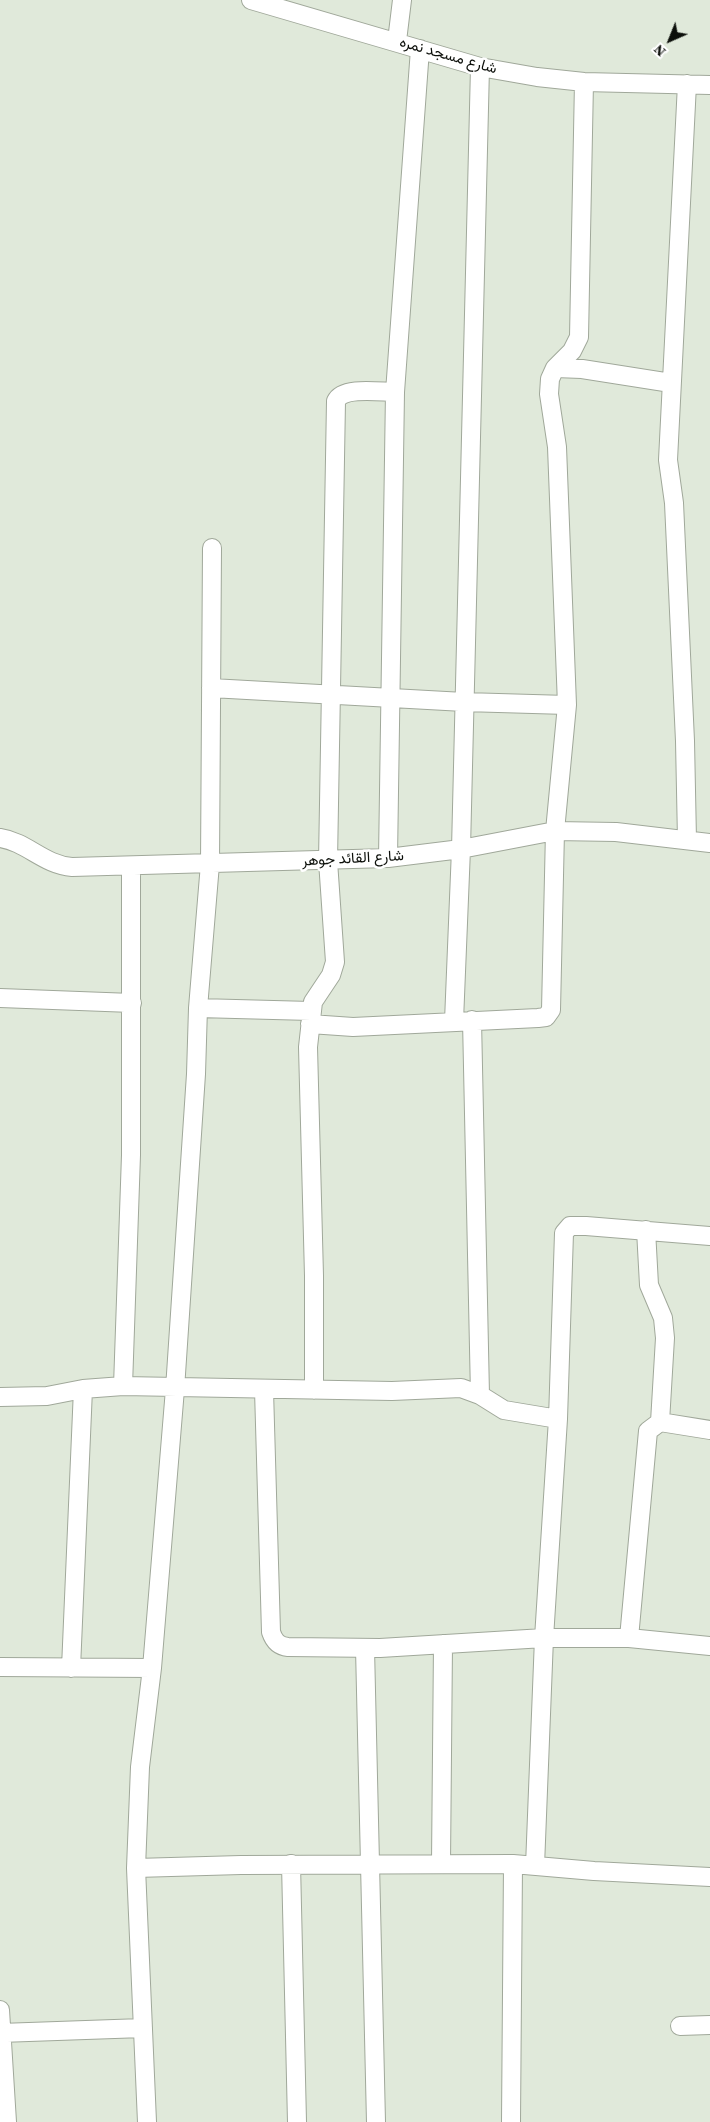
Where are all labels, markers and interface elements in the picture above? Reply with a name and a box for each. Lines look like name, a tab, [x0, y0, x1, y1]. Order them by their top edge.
north arrow	[645, 15, 695, 65]
street label: شارع مسجد نمره	[397, 33, 499, 79]
text: N	[649, 40, 670, 62]
street label: شارع القائد جوهر	[302, 847, 404, 871]

